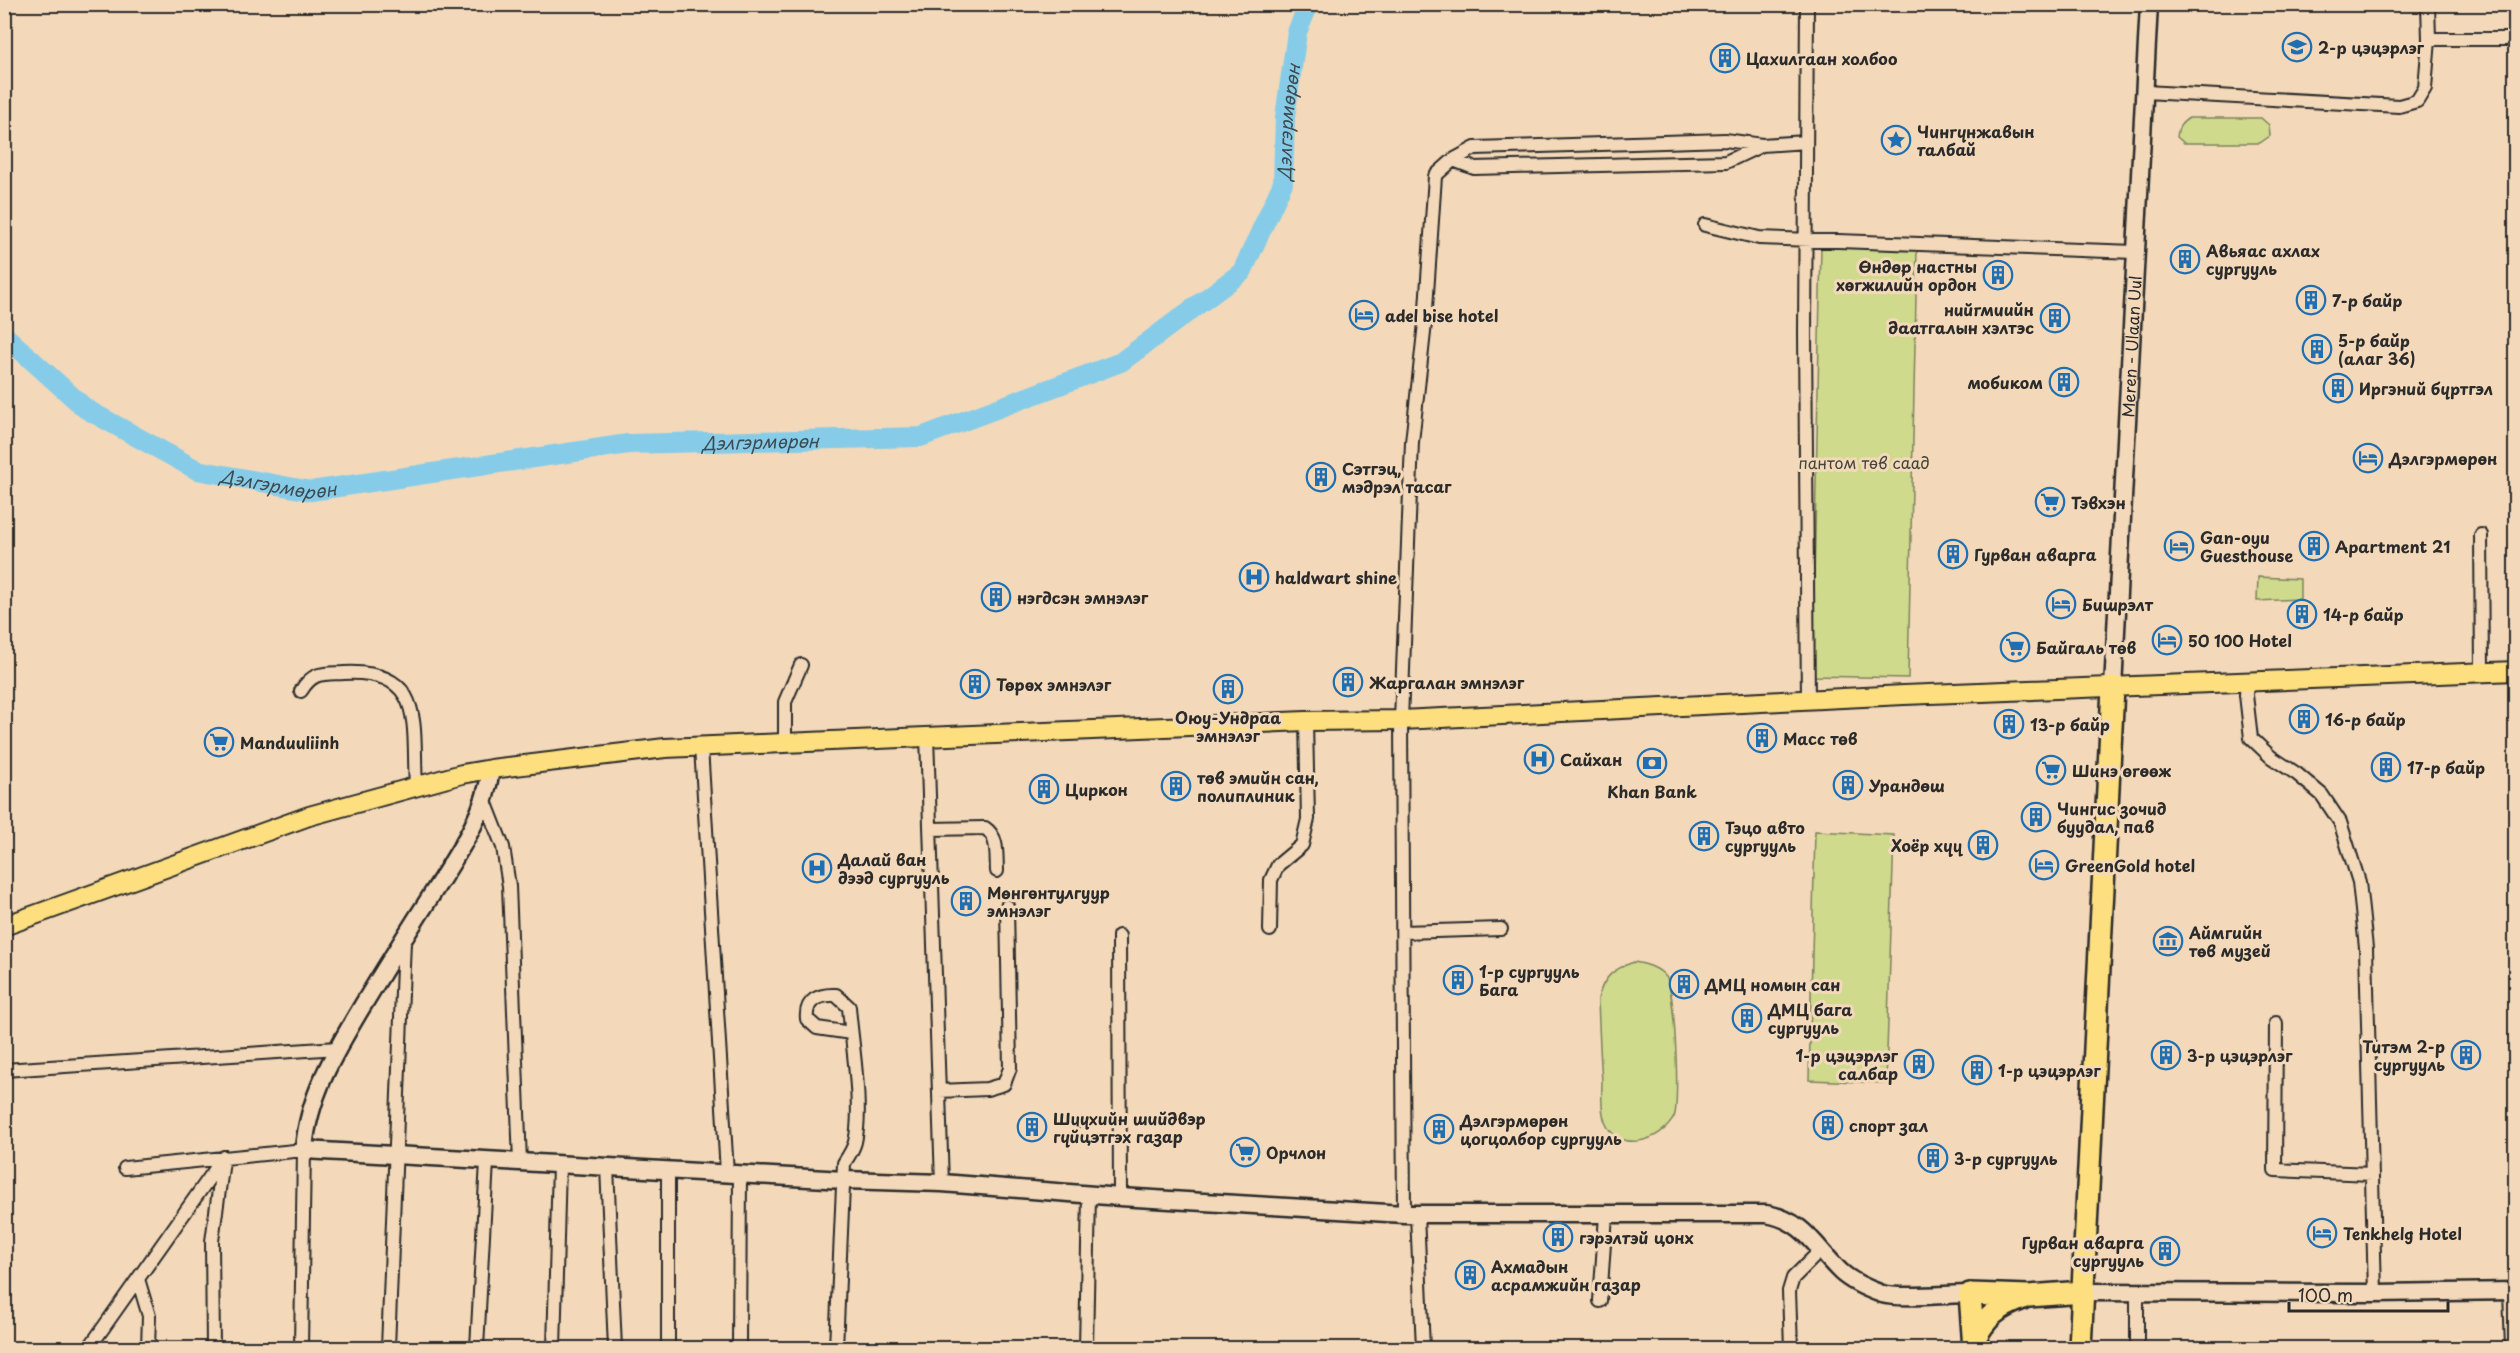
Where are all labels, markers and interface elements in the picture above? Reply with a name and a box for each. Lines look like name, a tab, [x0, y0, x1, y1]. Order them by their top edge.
school or university icon: 2-р цэцэрлэг	[2281, 31, 2313, 63]
place label: 2-р цэцэрлэг	[2318, 35, 2425, 59]
building icon: Цахилгаан холбоо	[1709, 42, 1741, 74]
place label: Цахилгаан холбоо	[1746, 46, 1898, 70]
water label: Дэлгэрмөрөн	[1270, 60, 1306, 183]
place label: Чингүнжавын талбай	[1917, 119, 2035, 161]
place icon: Чингүнжавын талбай	[1880, 124, 1912, 156]
place label: Авьяас ахлах сургууль	[2205, 238, 2320, 280]
building icon: Авьяас ахлах сургууль	[2169, 243, 2201, 275]
place label: Өндөр настны хөгжилийн ордон	[1836, 254, 1977, 296]
building icon: Өндөр настны хөгжилийн ордон	[1982, 259, 2014, 291]
street label: Meren - Ulaan Uul	[2115, 275, 2147, 418]
building icon: 7-р байр	[2295, 284, 2327, 316]
place label: 7-р байр	[2332, 288, 2402, 312]
place label: нийгмиийн даатгалын хэлтэс	[1888, 297, 2034, 339]
hotel icon: adel bise hotel	[1348, 299, 1380, 331]
building icon: нийгмиийн даатгалын хэлтэс	[2039, 302, 2071, 334]
place label: adel bise hotel	[1385, 303, 1498, 327]
place label: 5-р байр (алаг 36)	[2338, 328, 2416, 370]
building icon: 5-р байр (алаг 36)	[2301, 333, 2333, 365]
building icon: мобиком	[2048, 366, 2080, 398]
place label: мобиком	[1967, 370, 2043, 394]
building icon: Иргэний бүртгэл	[2322, 372, 2354, 404]
place label: Иргэний бүртгэл	[2359, 376, 2493, 400]
water label: Дэлгэрмөрөн	[700, 426, 821, 456]
hotel icon: Дэлгэрмөрөн	[2352, 442, 2384, 474]
place label: Дэлгэрмөрөн	[2388, 446, 2498, 470]
park label: пантом төв саад	[1798, 450, 1930, 474]
place label: Сэтгэц, мэдрэл тасаг	[1342, 456, 1452, 498]
water label: Дэлгэрмөрөн	[217, 461, 340, 505]
building icon: Сэтгэц, мэдрэл тасаг	[1305, 461, 1337, 493]
supermarket icon: Тэвхэн	[2034, 486, 2066, 518]
place label: Тэвхэн	[2071, 490, 2126, 514]
place label: Gan-oyu Guesthouse	[2200, 525, 2293, 567]
hotel icon: Gan-oyu Guesthouse	[2163, 530, 2195, 562]
building icon: Apartment 21	[2298, 530, 2330, 562]
place label: Apartment 21	[2335, 534, 2450, 558]
building icon: Гурван аварга	[1937, 538, 1969, 570]
place label: Гурван аварга	[1974, 542, 2097, 566]
hospital icon: haldwart shine	[1238, 561, 1270, 593]
place label: haldwart shine	[1275, 565, 1397, 589]
building icon: нэгдсэн эмнэлэг	[980, 581, 1012, 613]
place label: нэгдсэн эмнэлэг	[1017, 585, 1149, 609]
hotel icon: Бишрэлт	[2045, 588, 2077, 620]
place label: Бишрэлт	[2082, 592, 2154, 616]
building icon: 14-р байр	[2286, 598, 2318, 630]
place label: 14-р байр	[2323, 602, 2404, 626]
hotel icon: 50 100 Hotel	[2151, 624, 2183, 656]
place label: 50 100 Hotel	[2188, 628, 2292, 652]
supermarket icon: Байгаль төв	[1999, 631, 2031, 663]
place label: Байгаль төв	[2036, 635, 2136, 659]
building icon: Жаргалан эмнэлэг	[1332, 666, 1364, 698]
building icon: Төрөх эмнэлэг	[959, 668, 991, 700]
place label: Жаргалан эмнэлэг	[1369, 670, 1525, 694]
place label: Төрөх эмнэлэг	[996, 672, 1112, 696]
building icon: Оюу-Ундраа эмнэлэг	[1212, 673, 1244, 705]
building icon: 16-р байр	[2288, 703, 2320, 735]
place label: Оюу-Ундраа эмнэлэг	[1175, 705, 1281, 747]
place label: 16-р байр	[2325, 707, 2406, 731]
building icon: 13-р байр	[1993, 708, 2025, 740]
place label: 13-р байр	[2030, 712, 2110, 736]
building icon: Масс төв	[1746, 722, 1778, 754]
supermarket icon: Manduuliinh	[203, 726, 235, 758]
place label: Масс төв	[1783, 726, 1858, 750]
place label: Manduuliinh	[240, 730, 339, 754]
hospital icon: Сайхан	[1523, 743, 1555, 775]
place label: Сайхан	[1560, 747, 1622, 771]
bank icon: Khan Bank	[1636, 747, 1668, 779]
building icon: 17-р байр	[2370, 751, 2402, 783]
supermarket icon: Шинэ өгөөж	[2035, 754, 2067, 786]
place label: 17-р байр	[2407, 755, 2485, 779]
place label: Шинэ өгөөж	[2072, 758, 2172, 782]
place label: төв эмийн сан, полиплиник	[1197, 765, 1319, 807]
building icon: Урандөш	[1832, 769, 1864, 801]
building icon: төв эмийн сан, полиплиник	[1160, 770, 1192, 802]
building icon: Циркон	[1028, 773, 1060, 805]
place label: Урандөш	[1868, 773, 1945, 797]
place label: Циркон	[1065, 777, 1128, 801]
place label: Khan Bank	[1607, 779, 1697, 803]
place label: Чингис зочид буудал, пав	[2057, 796, 2167, 838]
building icon: Чингис зочид буудал, пав	[2020, 801, 2052, 833]
place label: Тэцо авто сургууль	[1725, 815, 1805, 857]
building icon: Тэцо авто сургууль	[1688, 820, 1720, 852]
building icon: Хоёр хүү	[1967, 829, 1999, 861]
place label: Хоёр хүү	[1890, 833, 1964, 857]
place label: Далай ван дээд сургууль	[837, 847, 950, 889]
hotel icon: GreenGold hotel	[2028, 849, 2060, 881]
hospital icon: Далай ван дээд сургууль	[801, 852, 833, 884]
place label: GreenGold hotel	[2065, 853, 2195, 877]
place label: Мөнгөнтулгуур эмнэлэг	[987, 880, 1110, 922]
building icon: Мөнгөнтулгуур эмнэлэг	[950, 885, 982, 917]
place label: Аймгийн төв музей	[2188, 920, 2271, 962]
museum icon: Аймгийн төв музей	[2152, 925, 2184, 957]
place label: 1-р сургууль Бага	[1479, 959, 1580, 1001]
building icon: 1-р сургууль Бага	[1442, 964, 1474, 996]
building icon: ДМЦ номын сан	[1668, 968, 1700, 1000]
place label: ДМЦ номын сан	[1704, 972, 1840, 996]
place label: ДМЦ бага сургууль	[1767, 997, 1852, 1039]
building icon: ДМЦ бага сургууль	[1731, 1002, 1763, 1034]
place label: Титэм 2-р сургууль	[2362, 1034, 2445, 1076]
building icon: 3-р цэцэрлэг	[2150, 1039, 2182, 1071]
building icon: Титэм 2-р сургууль	[2450, 1039, 2482, 1071]
place label: 1-р цэцэрлэг салбар	[1795, 1043, 1899, 1085]
place label: 3-р цэцэрлэг	[2187, 1043, 2293, 1067]
building icon: 1-р цэцэрлэг салбар	[1903, 1048, 1935, 1080]
building icon: 1-р цэцэрлэг	[1961, 1054, 1993, 1086]
place label: 1-р цэцэрлэг	[1998, 1058, 2101, 1082]
place label: Шүүхийн шийдвэр гүйцэтгэх газар	[1053, 1106, 1206, 1148]
place label: Дэлгэрмөрөн цогцолбор сургууль	[1459, 1108, 1622, 1150]
building icon: спорт зал	[1812, 1109, 1844, 1141]
building icon: Шүүхийн шийдвэр гүйцэтгэх газар	[1016, 1111, 1048, 1143]
building icon: Дэлгэрмөрөн цогцолбор сургууль	[1423, 1113, 1455, 1145]
place label: спорт зал	[1849, 1113, 1928, 1137]
supermarket icon: Орчлон	[1229, 1136, 1261, 1168]
place label: Орчлон	[1266, 1140, 1326, 1164]
building icon: 3-р сургууль	[1917, 1142, 1949, 1174]
place label: 3-р сургууль	[1954, 1146, 2058, 1170]
hotel icon: Tenkhelg Hotel	[2306, 1217, 2338, 1249]
building icon: гэрэлтэй цонх	[1542, 1221, 1574, 1253]
place label: Tenkhelg Hotel	[2343, 1221, 2462, 1245]
place label: гэрэлтэй цонх	[1579, 1225, 1694, 1249]
place label: Гурван аварга сургууль	[2022, 1230, 2144, 1272]
building icon: Гурван аварга сургууль	[2149, 1235, 2181, 1267]
place label: Ахмадын асрамжийн газар	[1491, 1254, 1641, 1296]
building icon: Ахмадын асрамжийн газар	[1454, 1259, 1486, 1291]
scale bar	[2289, 1275, 2448, 1313]
text: 100 m	[2298, 1281, 2353, 1308]

